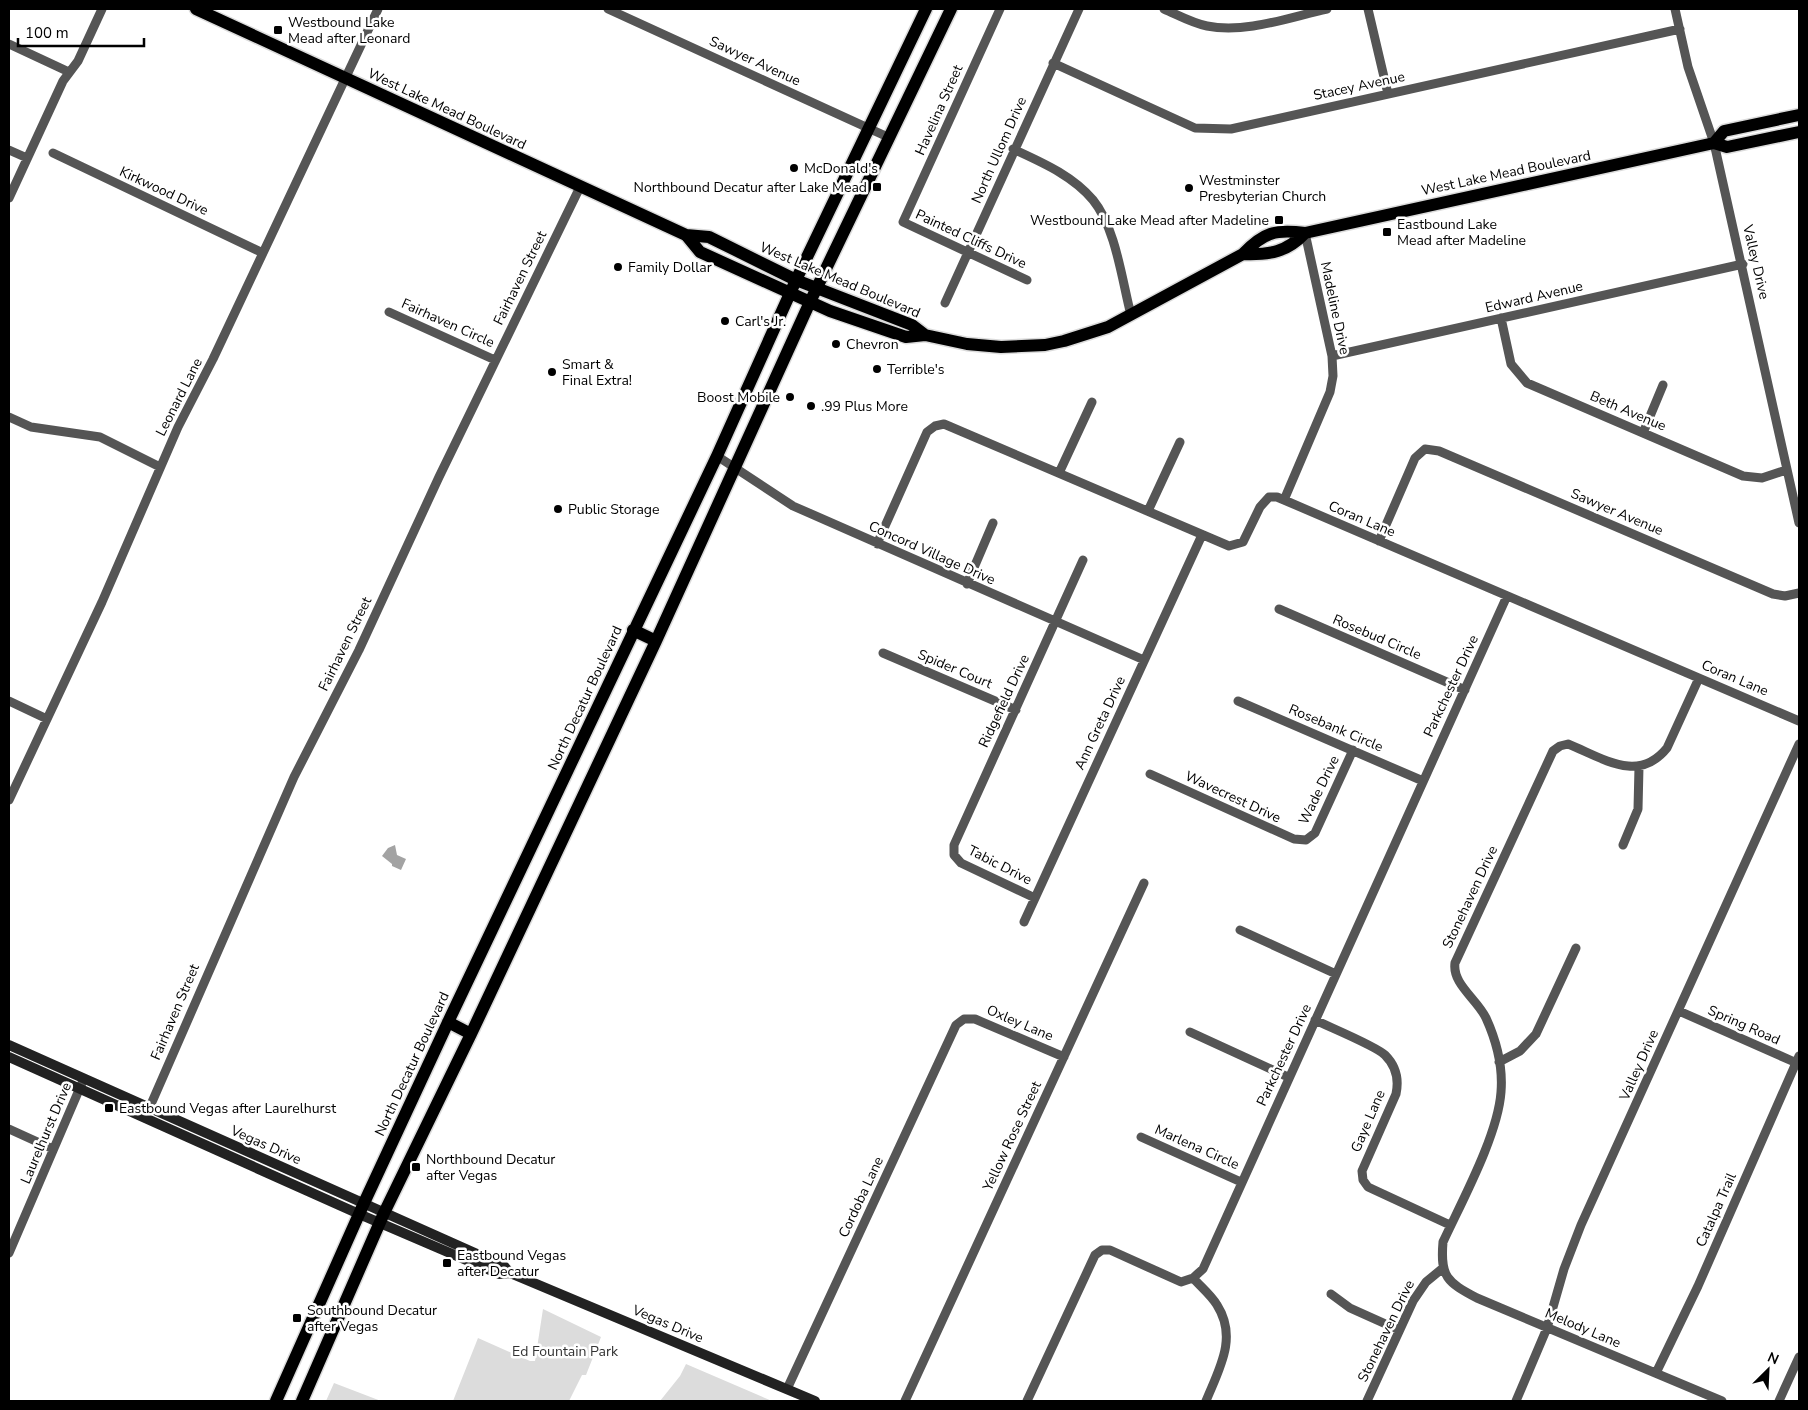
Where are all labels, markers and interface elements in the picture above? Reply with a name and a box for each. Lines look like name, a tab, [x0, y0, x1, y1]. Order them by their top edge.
place label: Westbound Lake Mead after Leonard	[288, 13, 410, 48]
scale bar	[18, 15, 144, 47]
text: 100 m	[25, 23, 69, 43]
marker: Westbound Lake Mead after Leonard	[272, 24, 284, 36]
street label: Sawyer Avenue	[706, 32, 804, 90]
street label: Havelina Street	[911, 62, 967, 158]
street label: West Lake Mead Boulevard	[365, 64, 529, 154]
street label: Stacey Avenue	[1312, 67, 1406, 105]
street label: North Ullom Drive	[967, 94, 1031, 206]
street label: West Lake Mead Boulevard	[1420, 146, 1592, 200]
place label: McDonald's	[804, 159, 878, 178]
street label: Kirkwood Drive	[116, 162, 212, 220]
marker: McDonald's	[788, 162, 800, 174]
place label: Westminster Presbyterian Church	[1199, 171, 1326, 206]
place label: Northbound Decatur after Lake Mead	[634, 178, 867, 197]
marker: Northbound Decatur after Lake Mead	[871, 181, 883, 193]
marker: Westminster Presbyterian Church	[1183, 182, 1195, 194]
street label: Painted Cliffs Drive	[912, 205, 1030, 273]
place label: Westbound Lake Mead after Madeline	[1030, 211, 1269, 230]
marker: Westbound Lake Mead after Madeline	[1273, 214, 1285, 226]
place label: Eastbound Lake Mead after Madeline	[1397, 215, 1526, 250]
street label: Valley Drive	[1738, 222, 1774, 301]
marker: Eastbound Lake Mead after Madeline	[1381, 226, 1393, 238]
street label: Fairhaven Street	[489, 228, 551, 328]
street label: West Lake Mead Boulevard	[757, 237, 923, 323]
place label: Family Dollar	[628, 258, 712, 277]
street label: Madeline Drive	[1316, 260, 1354, 356]
marker: Family Dollar	[612, 261, 624, 273]
street label: Edward Avenue	[1483, 277, 1585, 317]
street label: Fairhaven Circle	[398, 294, 498, 352]
place label: Carl's Jr.	[735, 312, 786, 331]
marker: Carl's Jr.	[719, 315, 731, 327]
place label: Chevron	[846, 335, 899, 354]
marker: Chevron	[830, 338, 842, 350]
street label: Leonard Lane	[151, 355, 207, 439]
place label: Smart & Final Extra!	[562, 355, 632, 390]
place label: Terrible's	[887, 360, 945, 379]
marker: Terrible's	[871, 363, 883, 375]
marker: Smart & Final Extra!	[546, 366, 558, 378]
street label: Beth Avenue	[1587, 386, 1669, 436]
place label: Boost Mobile	[697, 388, 780, 407]
marker: Boost Mobile	[784, 391, 796, 403]
place label: .99 Plus More	[821, 397, 908, 416]
marker: .99 Plus More	[805, 400, 817, 412]
street label: Sawyer Avenue	[1568, 484, 1666, 540]
street label: Coran Lane	[1326, 496, 1398, 542]
place label: Public Storage	[568, 500, 659, 519]
marker: Public Storage	[552, 503, 564, 515]
street label: Concord Village Drive	[866, 517, 998, 589]
street label: Fairhaven Street	[314, 594, 376, 694]
street label: Rosebud Circle	[1330, 610, 1424, 664]
street label: North Decatur Boulevard	[543, 623, 627, 773]
street label: Parkchester Drive	[1419, 632, 1483, 740]
street label: Spider Court	[915, 645, 995, 693]
street label: Ridgefield Drive	[974, 651, 1034, 751]
street label: Coran Lane	[1699, 655, 1771, 701]
street label: Ann Greta Drive	[1070, 673, 1130, 773]
street label: Rosebank Circle	[1286, 700, 1386, 756]
street label: Wade Drive	[1294, 752, 1344, 828]
street label: Wavecrest Drive	[1182, 766, 1284, 828]
street label: Tabic Drive	[965, 841, 1035, 889]
street label: Stonehaven Drive	[1438, 843, 1502, 951]
street label: Fairhaven Street	[146, 961, 204, 1063]
street label: North Decatur Boulevard	[370, 989, 454, 1139]
street label: Oxley Lane	[984, 1000, 1056, 1046]
street label: Parkchester Drive	[1252, 1001, 1316, 1109]
street label: Spring Road	[1705, 1001, 1783, 1049]
street label: Valley Drive	[1614, 1026, 1663, 1104]
street label: Yellow Rose Street	[978, 1078, 1046, 1195]
street label: Laurelhurst Drive	[16, 1079, 76, 1187]
street label: Gaye Lane	[1346, 1087, 1390, 1155]
place label: Eastbound Vegas after Laurelhurst	[119, 1099, 336, 1118]
marker: Eastbound Vegas after Laurelhurst	[103, 1102, 115, 1114]
street label: Marlena Circle	[1152, 1120, 1242, 1174]
street label: Vegas Drive	[227, 1121, 304, 1169]
place label: Northbound Decatur after Vegas	[426, 1150, 555, 1185]
street label: Cordoba Lane	[834, 1153, 888, 1241]
marker: Northbound Decatur after Vegas	[410, 1161, 422, 1173]
street label: Catalpa Trail	[1691, 1169, 1741, 1250]
place label: Eastbound Vegas after Decatur	[457, 1246, 566, 1281]
marker: Eastbound Vegas after Decatur	[441, 1257, 453, 1269]
street label: Stonehaven Drive	[1353, 1277, 1419, 1385]
street label: Vegas Drive	[629, 1300, 706, 1347]
place label: Southbound Decatur after Vegas	[307, 1301, 437, 1336]
street label: Melody Lane	[1542, 1303, 1624, 1353]
marker: Southbound Decatur after Vegas	[291, 1312, 303, 1324]
park label: Ed Fountain Park	[512, 1342, 619, 1361]
north arrow	[1743, 1345, 1793, 1395]
text: N	[1764, 1348, 1782, 1369]

